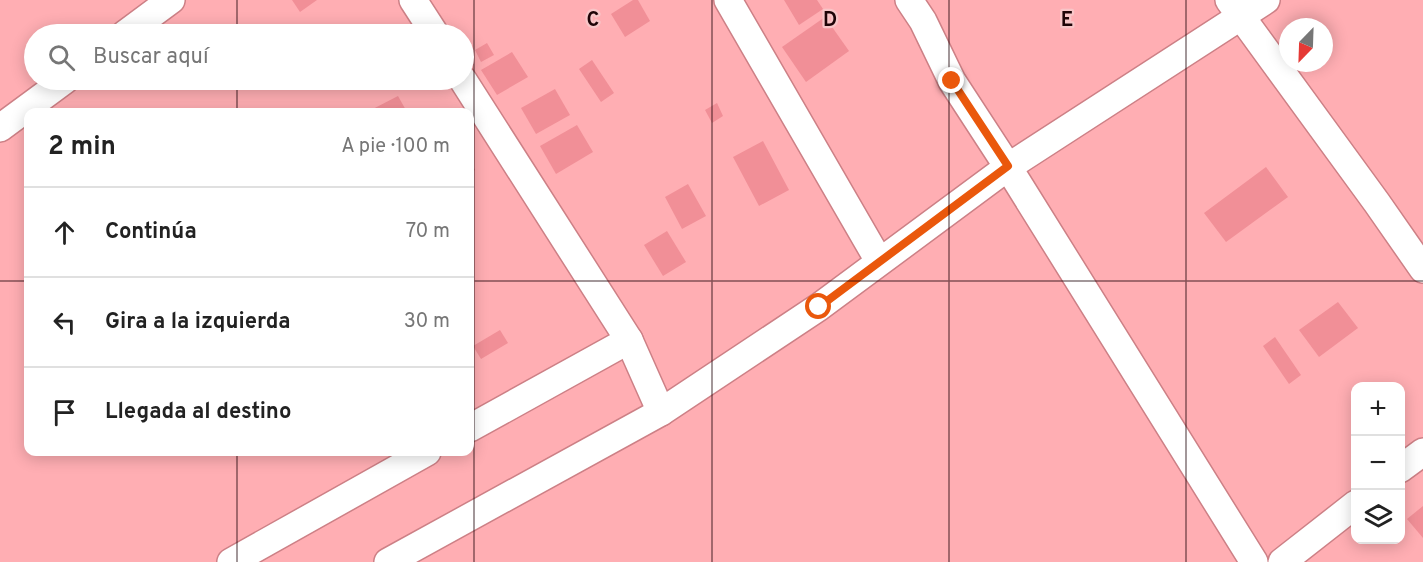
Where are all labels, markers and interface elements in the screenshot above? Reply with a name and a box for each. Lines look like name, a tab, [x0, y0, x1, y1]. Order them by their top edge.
text: C	[587, 8, 599, 34]
text: D	[823, 8, 837, 34]
text: E	[1061, 8, 1073, 34]
north arrow	[1279, 18, 1333, 72]
search box	[24, 24, 474, 90]
icon: search	[45, 41, 78, 74]
text: Buscar aquí	[93, 44, 209, 71]
route end	[938, 67, 964, 93]
text: 2 min	[48, 131, 116, 164]
text: A pie · 100 m	[341, 134, 450, 160]
icon: ahead	[48, 216, 81, 249]
text: Continúa	[105, 219, 197, 246]
text: 70 m	[406, 219, 450, 245]
route start	[805, 293, 831, 319]
icon: left	[48, 306, 81, 339]
text: Gira a la izquierda	[105, 309, 291, 336]
text: 30 m	[404, 309, 450, 335]
map controls	[1351, 382, 1405, 544]
button: +	[1351, 382, 1405, 436]
icon: arrive	[48, 396, 81, 429]
text: Llegada al destino	[105, 399, 291, 426]
button: −	[1351, 436, 1405, 490]
button: layers	[1351, 490, 1405, 544]

